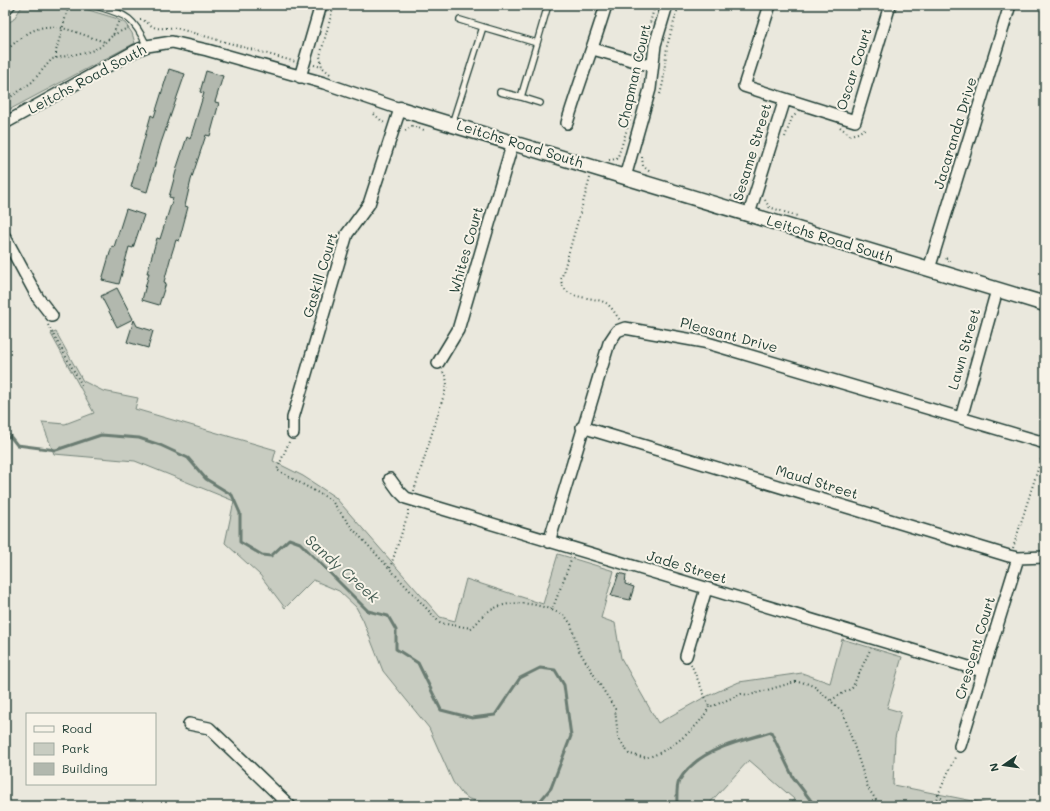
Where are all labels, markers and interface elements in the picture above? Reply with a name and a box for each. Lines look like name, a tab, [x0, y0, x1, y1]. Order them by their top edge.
street label: Chapman Court	[612, 22, 655, 130]
street label: Oscar Court	[831, 25, 876, 112]
street label: Leitchs Road South	[24, 39, 149, 118]
street label: Jacaranda Drive	[928, 75, 981, 191]
street label: Sesame Street	[728, 101, 775, 203]
street label: Leitchs Road South	[455, 115, 586, 172]
street label: Whites Court	[444, 204, 487, 296]
street label: Leitchs Road South	[765, 210, 896, 267]
street label: Gaskill Court	[298, 230, 342, 320]
street label: Lawn Street	[943, 306, 984, 392]
street label: Pleasant Drive	[678, 312, 780, 357]
street label: Maud Street	[774, 460, 861, 503]
water label: Sandy Creek	[301, 530, 385, 607]
street label: Jade Street	[645, 545, 730, 588]
street label: Crescent Court	[950, 594, 999, 702]
legend	[26, 713, 156, 785]
text: Road	[62, 720, 92, 736]
text: Park	[62, 740, 89, 756]
north arrow	[984, 745, 1024, 785]
text: Building	[62, 760, 108, 776]
text: N	[986, 762, 1002, 773]

